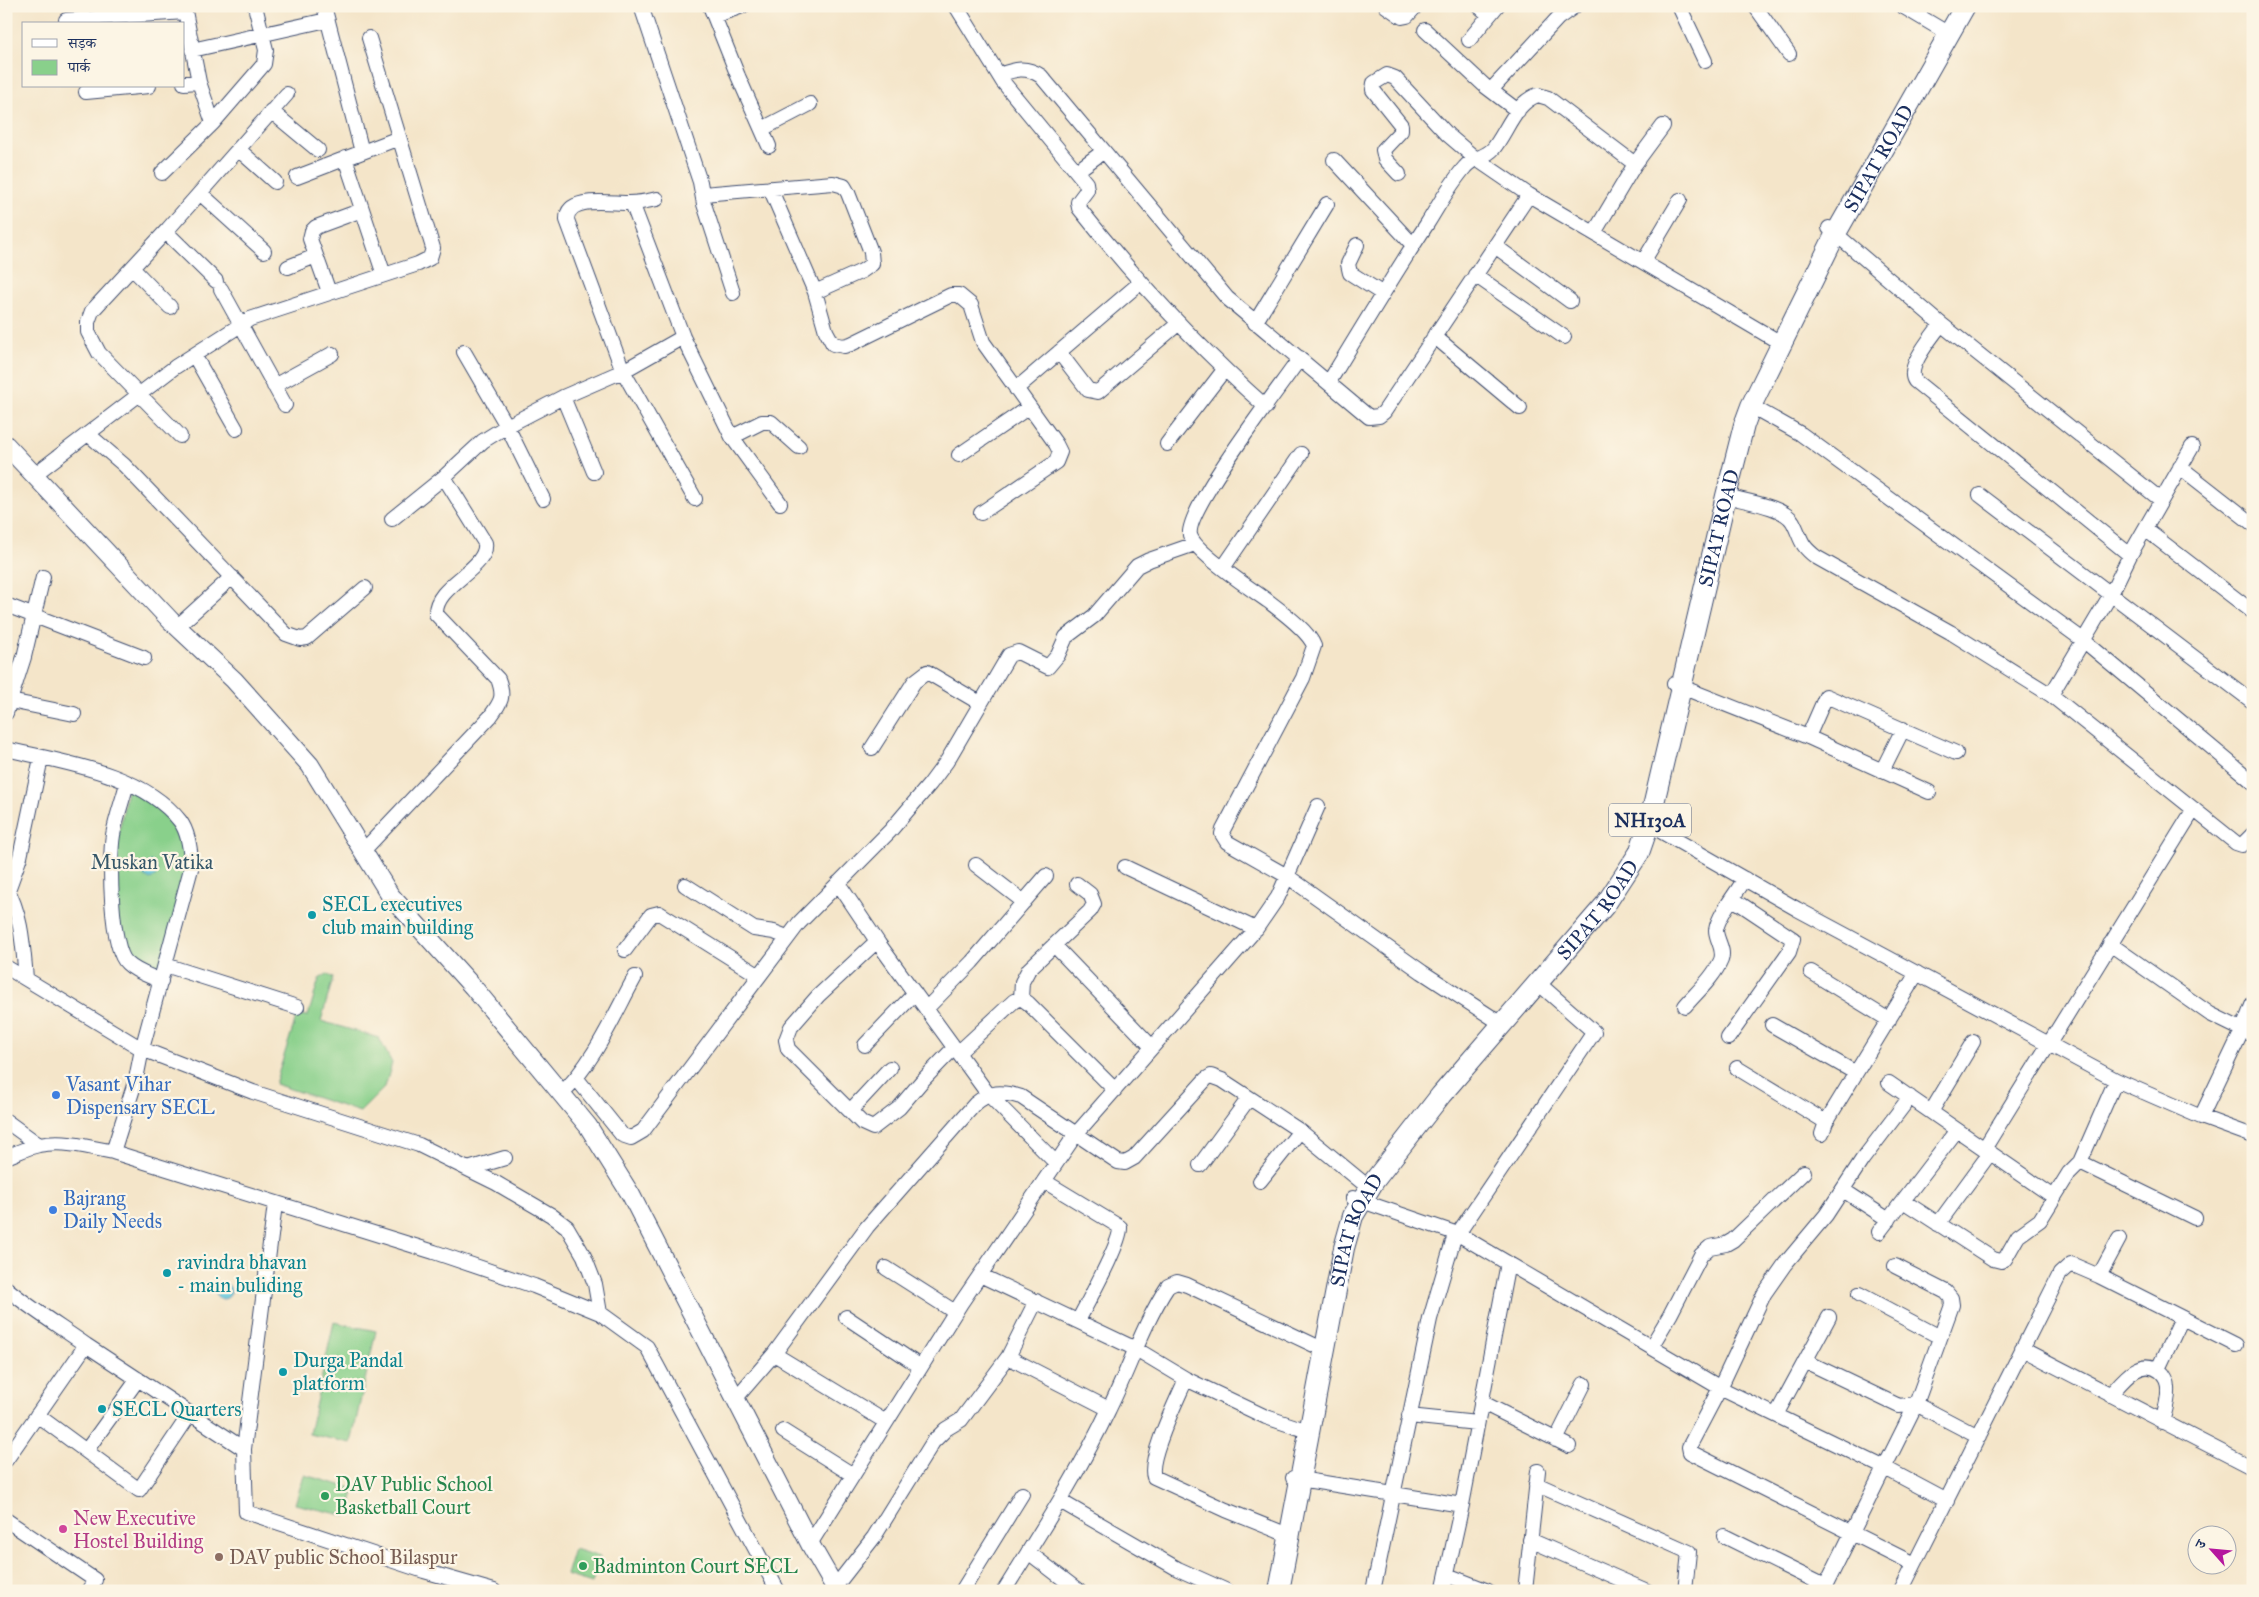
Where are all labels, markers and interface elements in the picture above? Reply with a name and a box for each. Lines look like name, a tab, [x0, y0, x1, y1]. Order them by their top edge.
legend	[22, 22, 185, 88]
text: सड़क	[67, 34, 97, 52]
text: पार्क	[67, 58, 91, 76]
street label: SIPAT ROAD	[1838, 100, 1918, 216]
street label: SIPAT ROAD	[1693, 467, 1744, 589]
road number: NH130A	[1609, 804, 1691, 836]
park label: Muskan Vatika	[91, 850, 214, 874]
street label: SIPAT ROAD	[1551, 855, 1643, 964]
place label: SECL executives club main building	[322, 892, 474, 940]
marker: SECL executives club main building	[306, 909, 318, 921]
place label: Vasant Vihar Dispensary SECL	[65, 1072, 215, 1119]
marker: Vasant Vihar Dispensary SECL	[50, 1089, 62, 1101]
street label: SIPAT ROAD	[1325, 1169, 1388, 1289]
place label: Bajrang Daily Needs	[63, 1186, 162, 1233]
marker: Bajrang Daily Needs	[47, 1204, 59, 1216]
place label: ravindra bhavan - main buliding	[177, 1250, 307, 1298]
marker: ravindra bhavan - main buliding	[161, 1267, 173, 1279]
place label: Durga Pandal platform	[292, 1348, 404, 1395]
marker: Durga Pandal platform	[277, 1366, 289, 1378]
place label: SECL Quarters	[112, 1397, 242, 1421]
marker: SECL Quarters	[96, 1403, 108, 1415]
place label: DAV Public School Basketball Court	[335, 1472, 493, 1519]
marker: DAV Public School Basketball Court	[319, 1490, 331, 1502]
place label: New Executive Hostel Building	[73, 1506, 204, 1554]
marker: New Executive Hostel Building	[57, 1523, 69, 1535]
north arrow	[2186, 1524, 2236, 1574]
text: उ	[2191, 1537, 2210, 1552]
place label: DAV public School Bilaspur	[229, 1545, 458, 1569]
marker: DAV public School Bilaspur	[213, 1551, 225, 1563]
place label: Badminton Court SECL	[593, 1554, 798, 1578]
marker: Badminton Court SECL	[577, 1560, 589, 1572]

